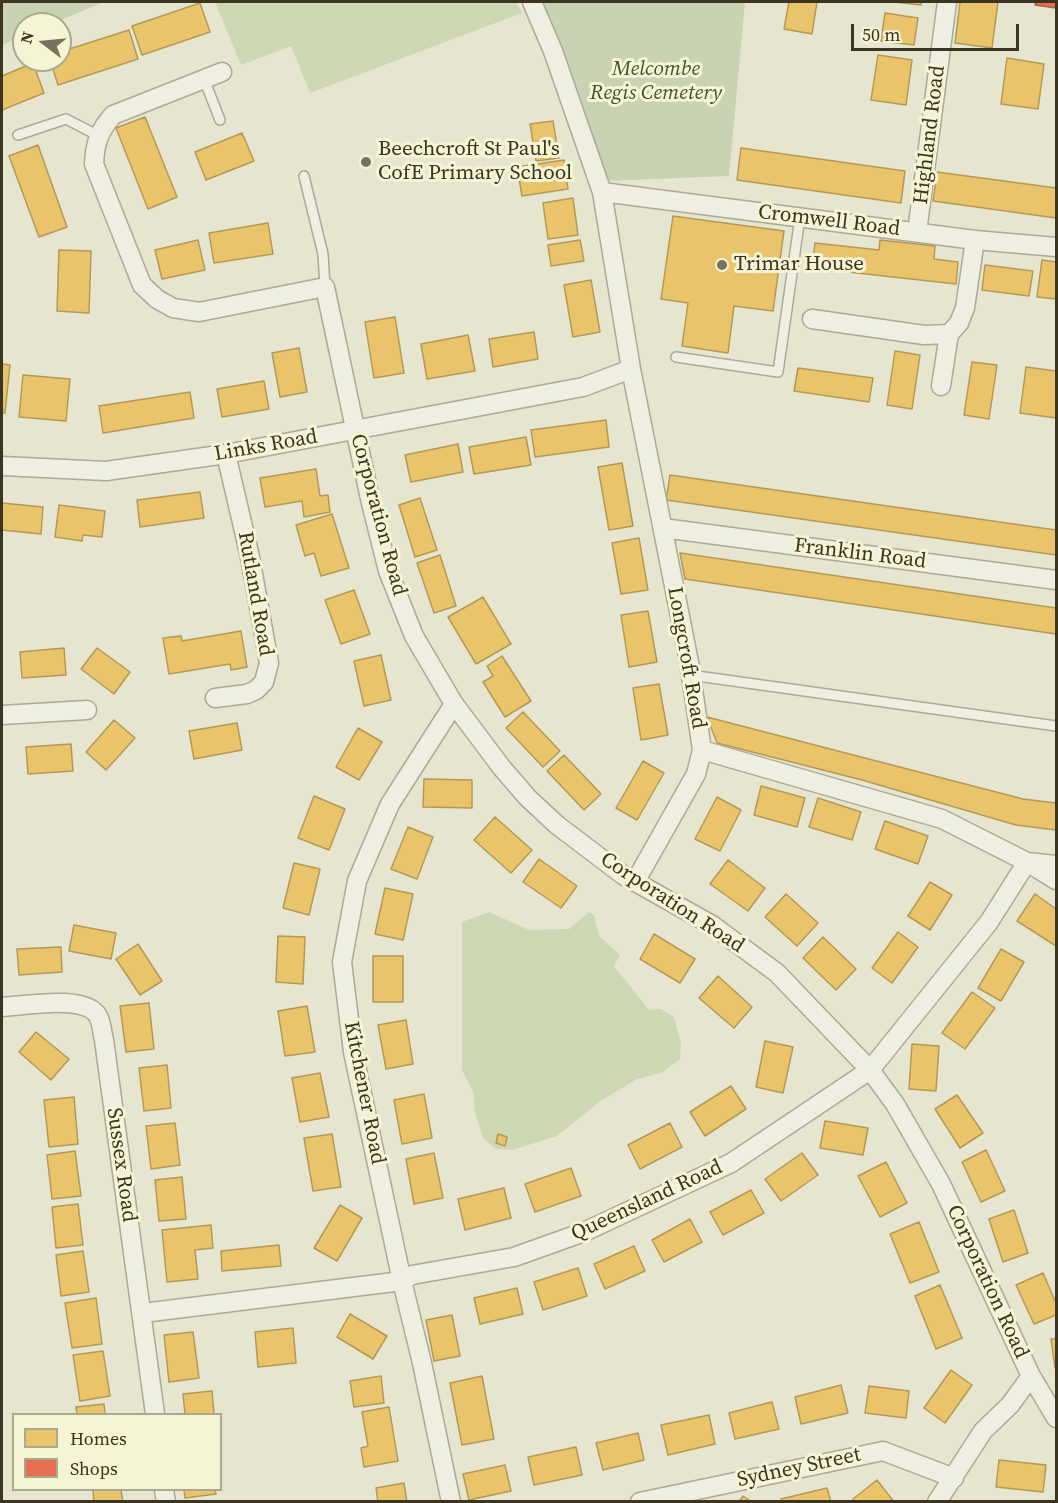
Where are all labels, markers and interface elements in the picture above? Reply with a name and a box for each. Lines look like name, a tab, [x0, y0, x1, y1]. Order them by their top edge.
north arrow	[12, 12, 72, 72]
scale bar	[854, 12, 1022, 50]
text: 50 m	[862, 22, 900, 47]
text: N	[14, 29, 39, 46]
park label: Melcombe Regis Cemetery	[590, 57, 722, 107]
street label: Highland Road	[909, 64, 951, 206]
place label: Beechcroft St Paul's CofE Primary School	[378, 137, 572, 187]
marker: Beechcroft St Paul's CofE Primary School	[359, 155, 373, 169]
street label: Cromwell Road	[757, 200, 901, 242]
place label: Trimar House	[734, 252, 864, 278]
marker: Trimar House	[715, 258, 729, 272]
street label: Links Road	[212, 425, 320, 467]
street label: Corporation Road	[344, 431, 412, 599]
street label: Rutland Road	[232, 530, 278, 658]
street label: Franklin Road	[793, 533, 927, 575]
street label: Longcroft Road	[661, 585, 711, 731]
street label: Corporation Road	[595, 847, 749, 959]
street label: Kitchener Road	[338, 1019, 390, 1167]
street label: Sussex Road	[101, 1106, 141, 1224]
street label: Queensland Road	[568, 1155, 726, 1247]
street label: Corporation Road	[940, 1201, 1034, 1363]
legend	[12, 1413, 222, 1491]
text: Homes	[70, 1426, 127, 1451]
street label: Sydney Street	[735, 1443, 863, 1493]
text: Shops	[70, 1456, 118, 1481]

